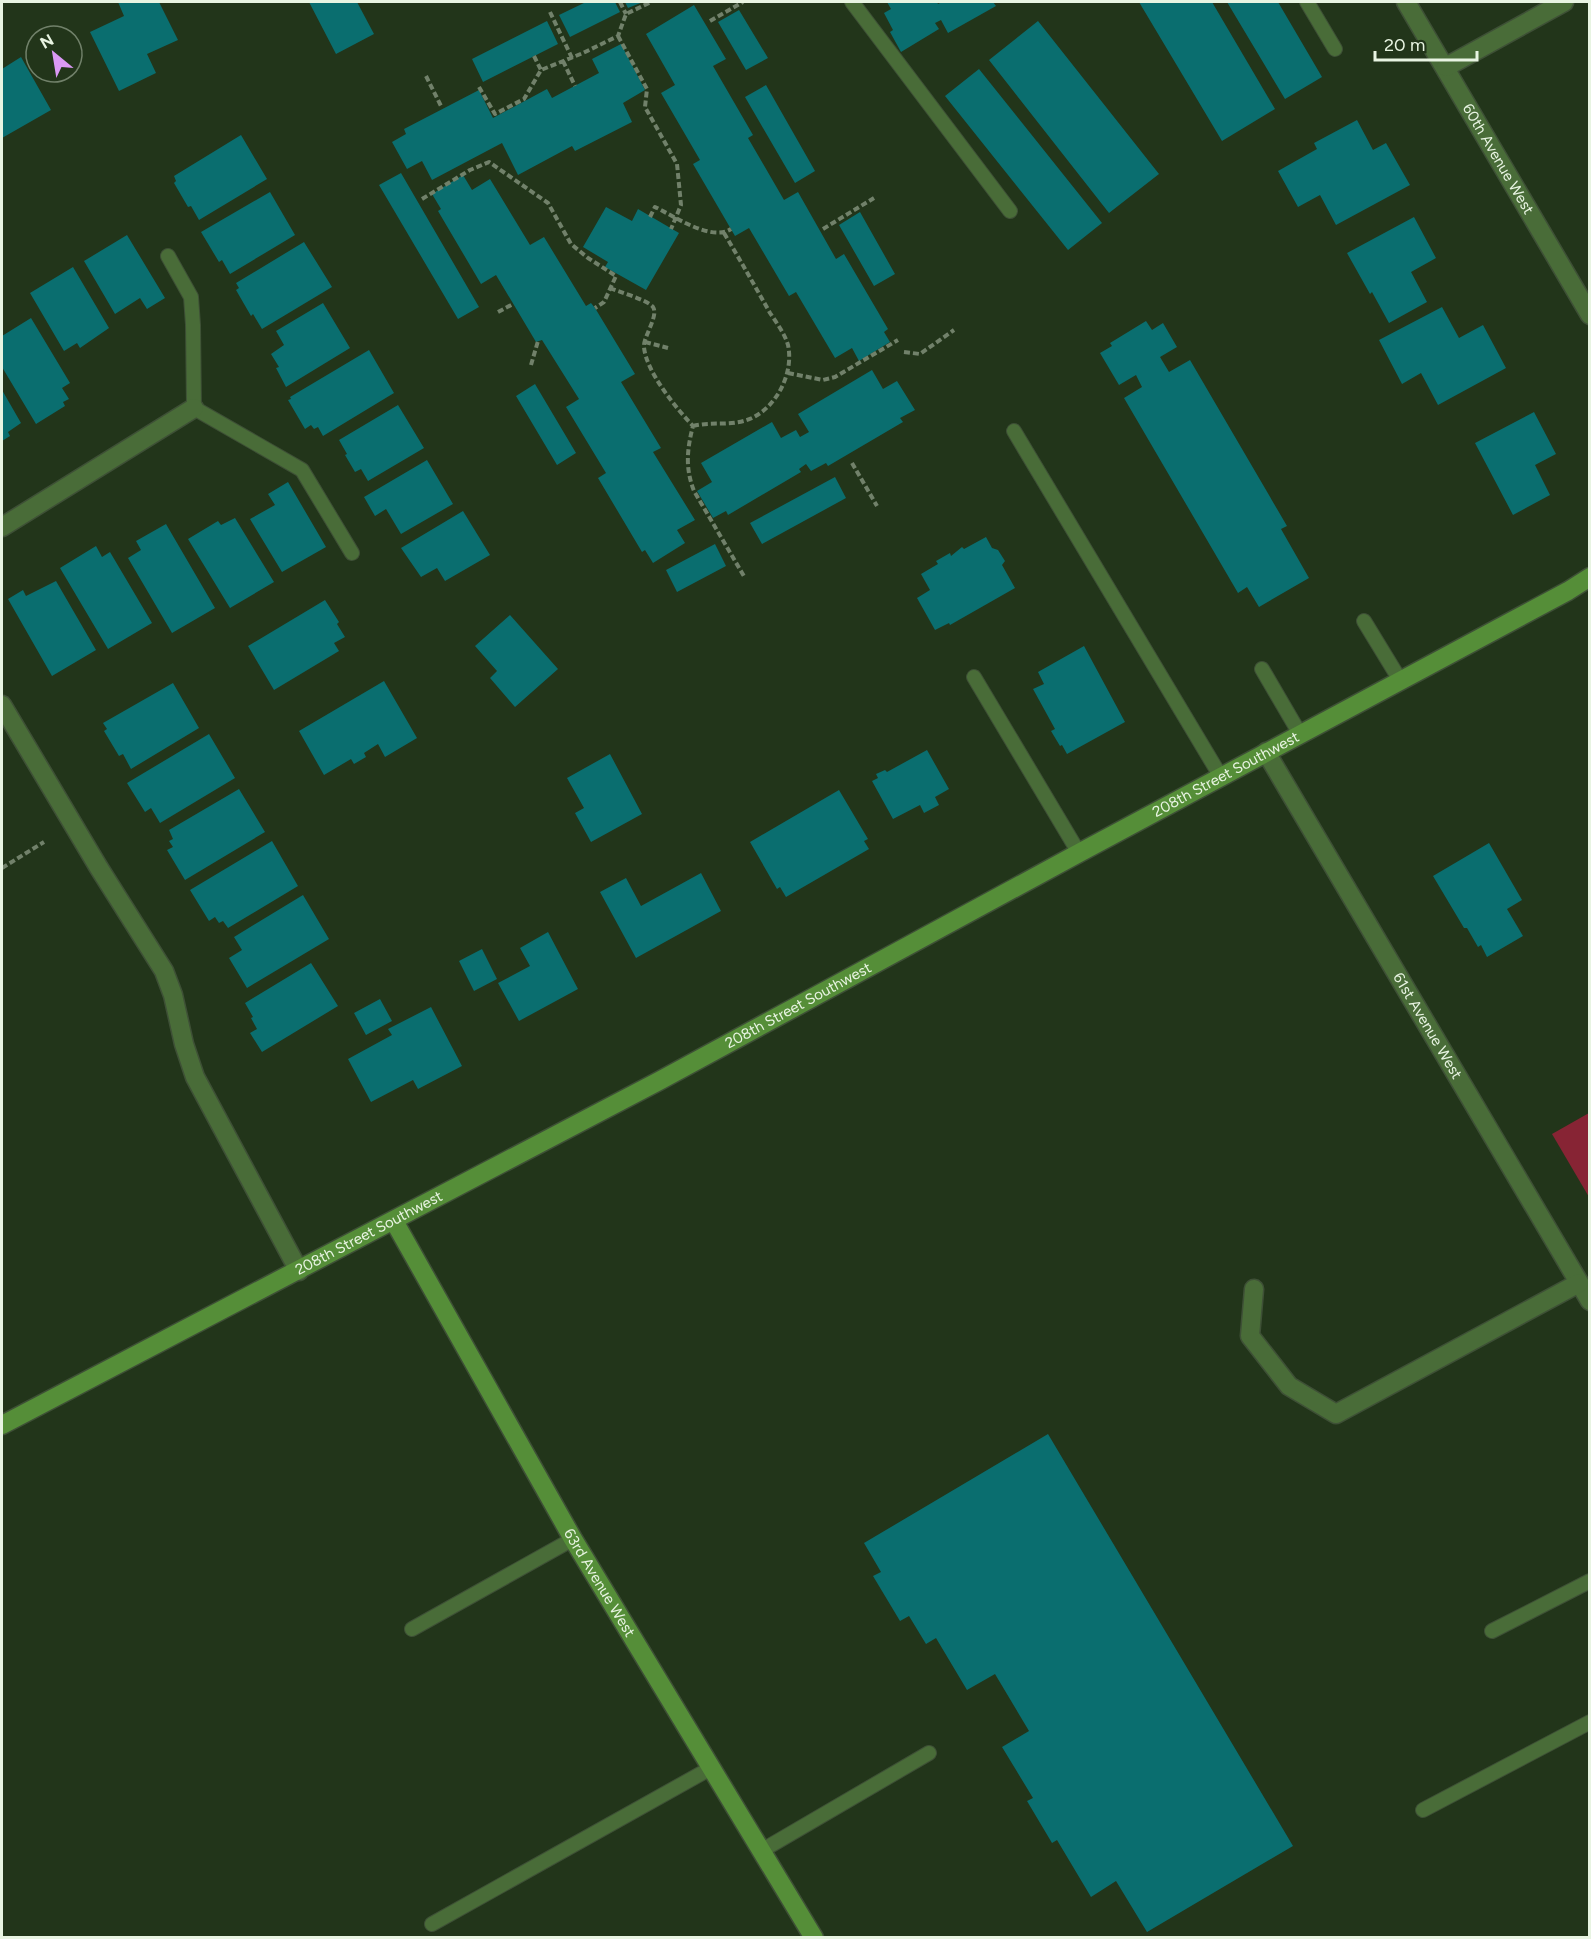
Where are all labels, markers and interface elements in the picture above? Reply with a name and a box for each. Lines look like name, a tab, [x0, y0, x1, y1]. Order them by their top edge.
north arrow	[24, 24, 84, 84]
scale bar	[1375, 24, 1477, 62]
text: N	[37, 30, 57, 53]
text: 20 m	[1384, 34, 1425, 56]
street label: 60th Avenue West	[1459, 100, 1538, 218]
street label: 208th Street Southwest	[1149, 728, 1302, 821]
street label: 208th Street Southwest	[722, 958, 875, 1052]
street label: 61st Avenue West	[1389, 970, 1466, 1083]
street label: 208th Street Southwest	[292, 1187, 446, 1279]
street label: 63rd Avenue West	[560, 1525, 639, 1640]

